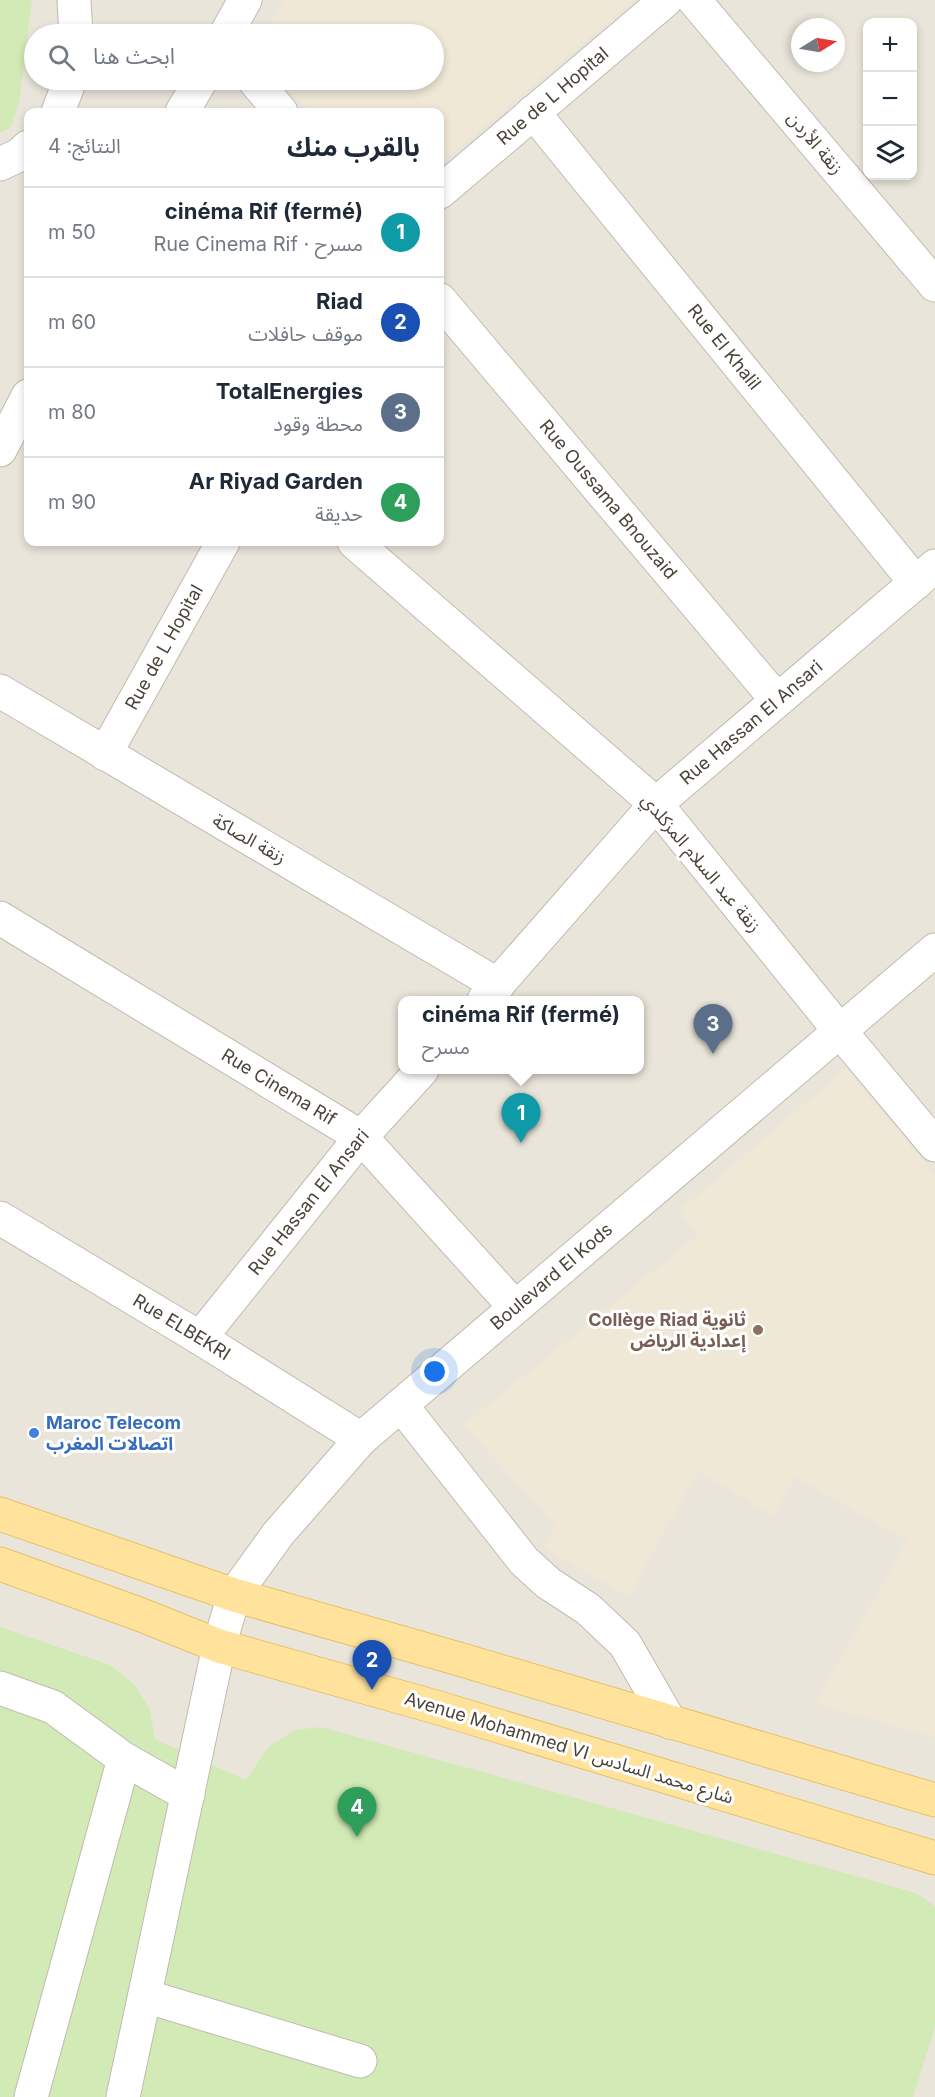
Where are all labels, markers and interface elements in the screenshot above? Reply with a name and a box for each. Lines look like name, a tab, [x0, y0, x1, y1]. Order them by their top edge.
north arrow	[791, 18, 845, 72]
map controls	[863, 18, 917, 180]
button: +	[863, 18, 917, 72]
search box	[24, 24, 444, 90]
icon: search	[45, 41, 78, 74]
text: ابحث هنا	[93, 43, 175, 69]
street label: Rue de L Hopital	[492, 43, 612, 149]
button: −	[863, 72, 917, 126]
street label: زنقة الأردن	[782, 107, 848, 179]
button: layers	[863, 126, 917, 180]
text: بالقرب منك	[287, 131, 420, 162]
text: النتائج: 4	[48, 134, 121, 158]
text: cinéma Rif (fermé)	[165, 198, 363, 224]
text: 50 m	[48, 220, 96, 244]
text: 1	[396, 220, 405, 244]
text: مسرح · Rue Cinema Rif	[153, 232, 363, 256]
text: Riad	[316, 288, 363, 314]
street label: Rue El Khalil	[684, 300, 766, 394]
text: 60 m	[48, 310, 96, 334]
text: 2	[394, 310, 407, 334]
text: موقف حافلات	[248, 322, 363, 346]
text: TotalEnergies	[216, 378, 363, 404]
text: 80 m	[48, 400, 96, 424]
text: 3	[394, 400, 407, 424]
text: محطة وقود	[273, 412, 363, 436]
street label: Rue Oussama Bnouzaid	[536, 415, 682, 583]
text: Ar Riyad Garden	[189, 468, 363, 494]
text: 90 m	[48, 490, 96, 514]
text: 4	[394, 490, 407, 514]
text: حديقة	[315, 502, 363, 526]
street label: Rue de L Hopital	[121, 581, 207, 713]
street label: Rue Hassan El Ansari	[675, 656, 826, 789]
street label: زنقة عبد السلام المزكلدي	[634, 789, 765, 939]
street label: زنقة الصاكة	[208, 809, 290, 869]
popup	[398, 996, 644, 1074]
text: cinéma Rif (fermé)	[422, 1001, 620, 1027]
pin: 3	[694, 1004, 732, 1054]
text: مسرح	[422, 1035, 470, 1059]
street label: Rue Cinema Rif	[218, 1044, 340, 1130]
pin: 1	[502, 1094, 540, 1143]
street label: Rue Hassan El Ansari	[244, 1125, 373, 1279]
street label: Boulevard El Kods	[486, 1219, 616, 1334]
street label: Rue ELBEKRI	[129, 1289, 234, 1364]
place label: Collège Riad ثانوية إعدادية الرياض	[588, 1309, 747, 1353]
marker: Collège Riad ثانوية إعدادية الرياض	[751, 1323, 765, 1337]
your location	[420, 1357, 449, 1386]
place label: Maroc Telecom اتصالات المغرب	[46, 1412, 181, 1455]
marker: Maroc Telecom اتصالات المغرب	[27, 1426, 41, 1440]
pin: 2	[352, 1640, 392, 1690]
street label: Avenue Mohammed VI شارع محمد السادس	[401, 1687, 736, 1811]
pin: 4	[338, 1788, 376, 1837]

